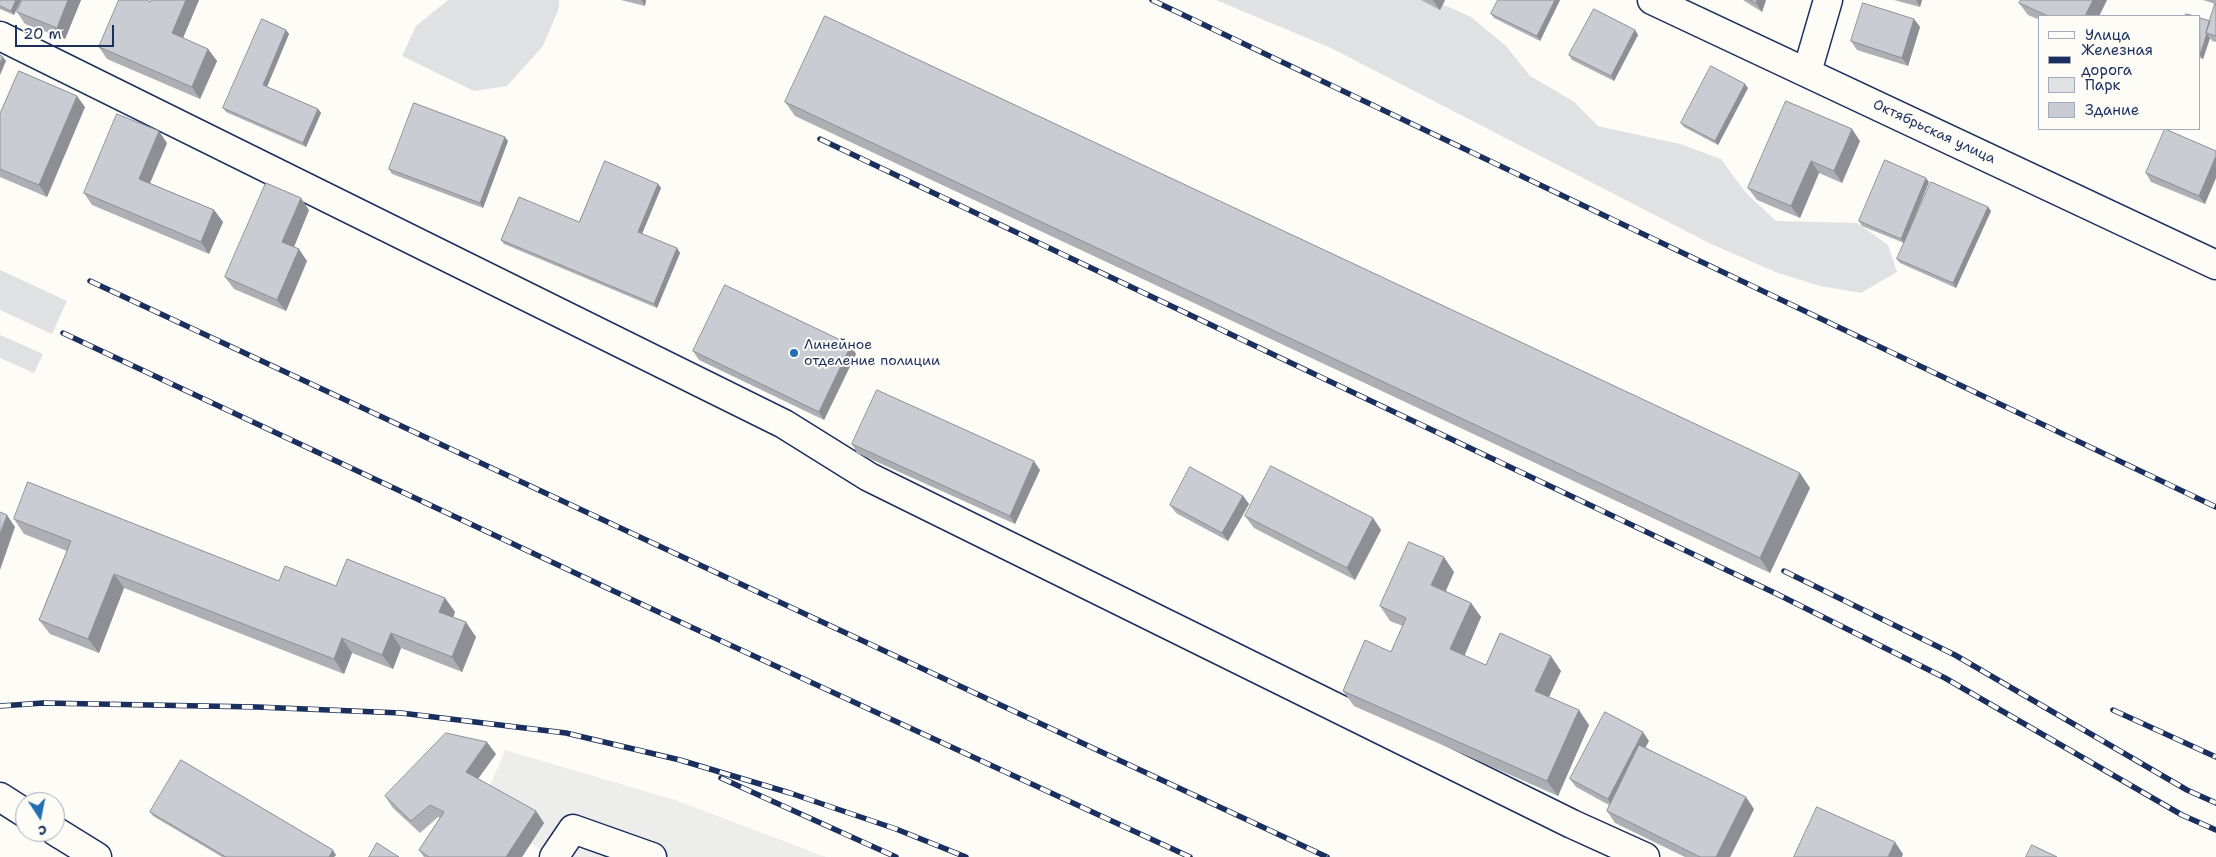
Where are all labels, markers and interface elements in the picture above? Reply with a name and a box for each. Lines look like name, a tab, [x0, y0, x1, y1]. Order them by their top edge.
scale bar	[18, 15, 116, 47]
legend	[2038, 15, 2201, 130]
text: 20 m	[23, 24, 62, 44]
text: Улица	[2085, 25, 2130, 45]
text: Железная дорога	[2081, 40, 2153, 80]
text: Парк	[2085, 75, 2121, 95]
street label: Октябрьская улица	[1870, 96, 1998, 168]
text: Здание	[2085, 100, 2139, 120]
place label: Линейное отделение полиции	[804, 337, 940, 370]
marker: Линейное отделение полиции	[788, 347, 800, 359]
north arrow	[15, 792, 65, 842]
text: С	[37, 821, 49, 840]

